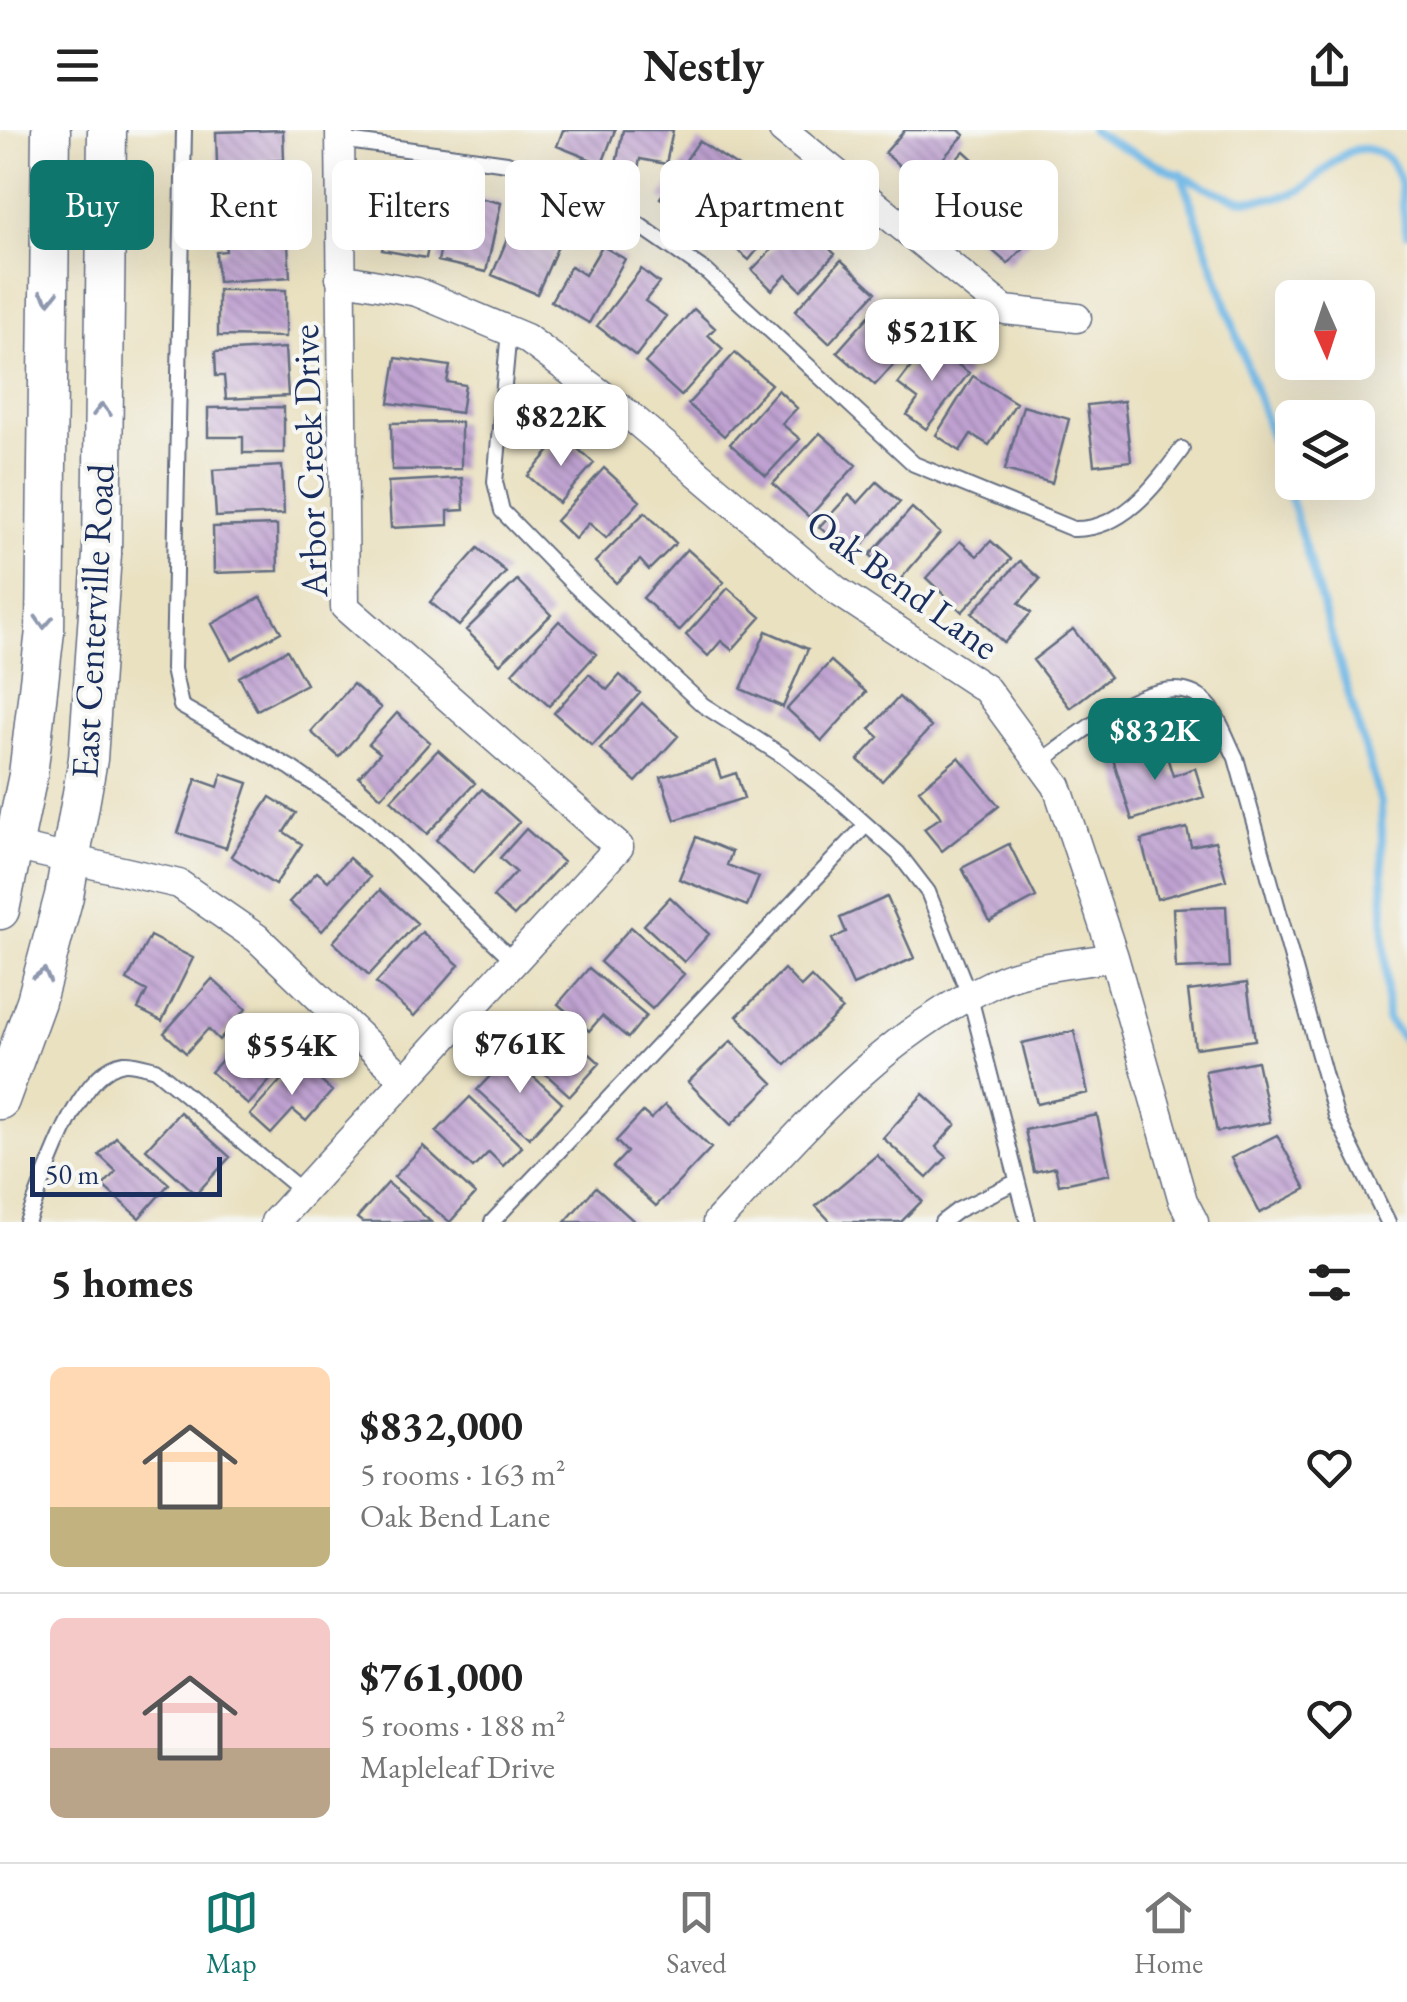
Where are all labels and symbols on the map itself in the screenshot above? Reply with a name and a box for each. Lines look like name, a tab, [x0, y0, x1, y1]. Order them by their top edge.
north arrow	[1275, 280, 1375, 380]
one-way arrow	[39, 290, 60, 306]
pin: $521K	[862, 299, 1002, 384]
street label: Arbor Creek Drive	[280, 324, 338, 599]
pin: $822K	[491, 384, 631, 469]
one-way arrow	[92, 401, 113, 417]
street label: East Centerville Road	[59, 462, 125, 780]
street label: Oak Bend Lane	[797, 498, 1009, 670]
one-way arrow	[34, 615, 55, 631]
pin: $832K	[1085, 698, 1225, 783]
one-way arrow	[31, 966, 52, 983]
pin: $761K	[450, 1011, 590, 1096]
pin: $554K	[222, 1013, 362, 1098]
scale bar	[30, 1152, 222, 1196]

